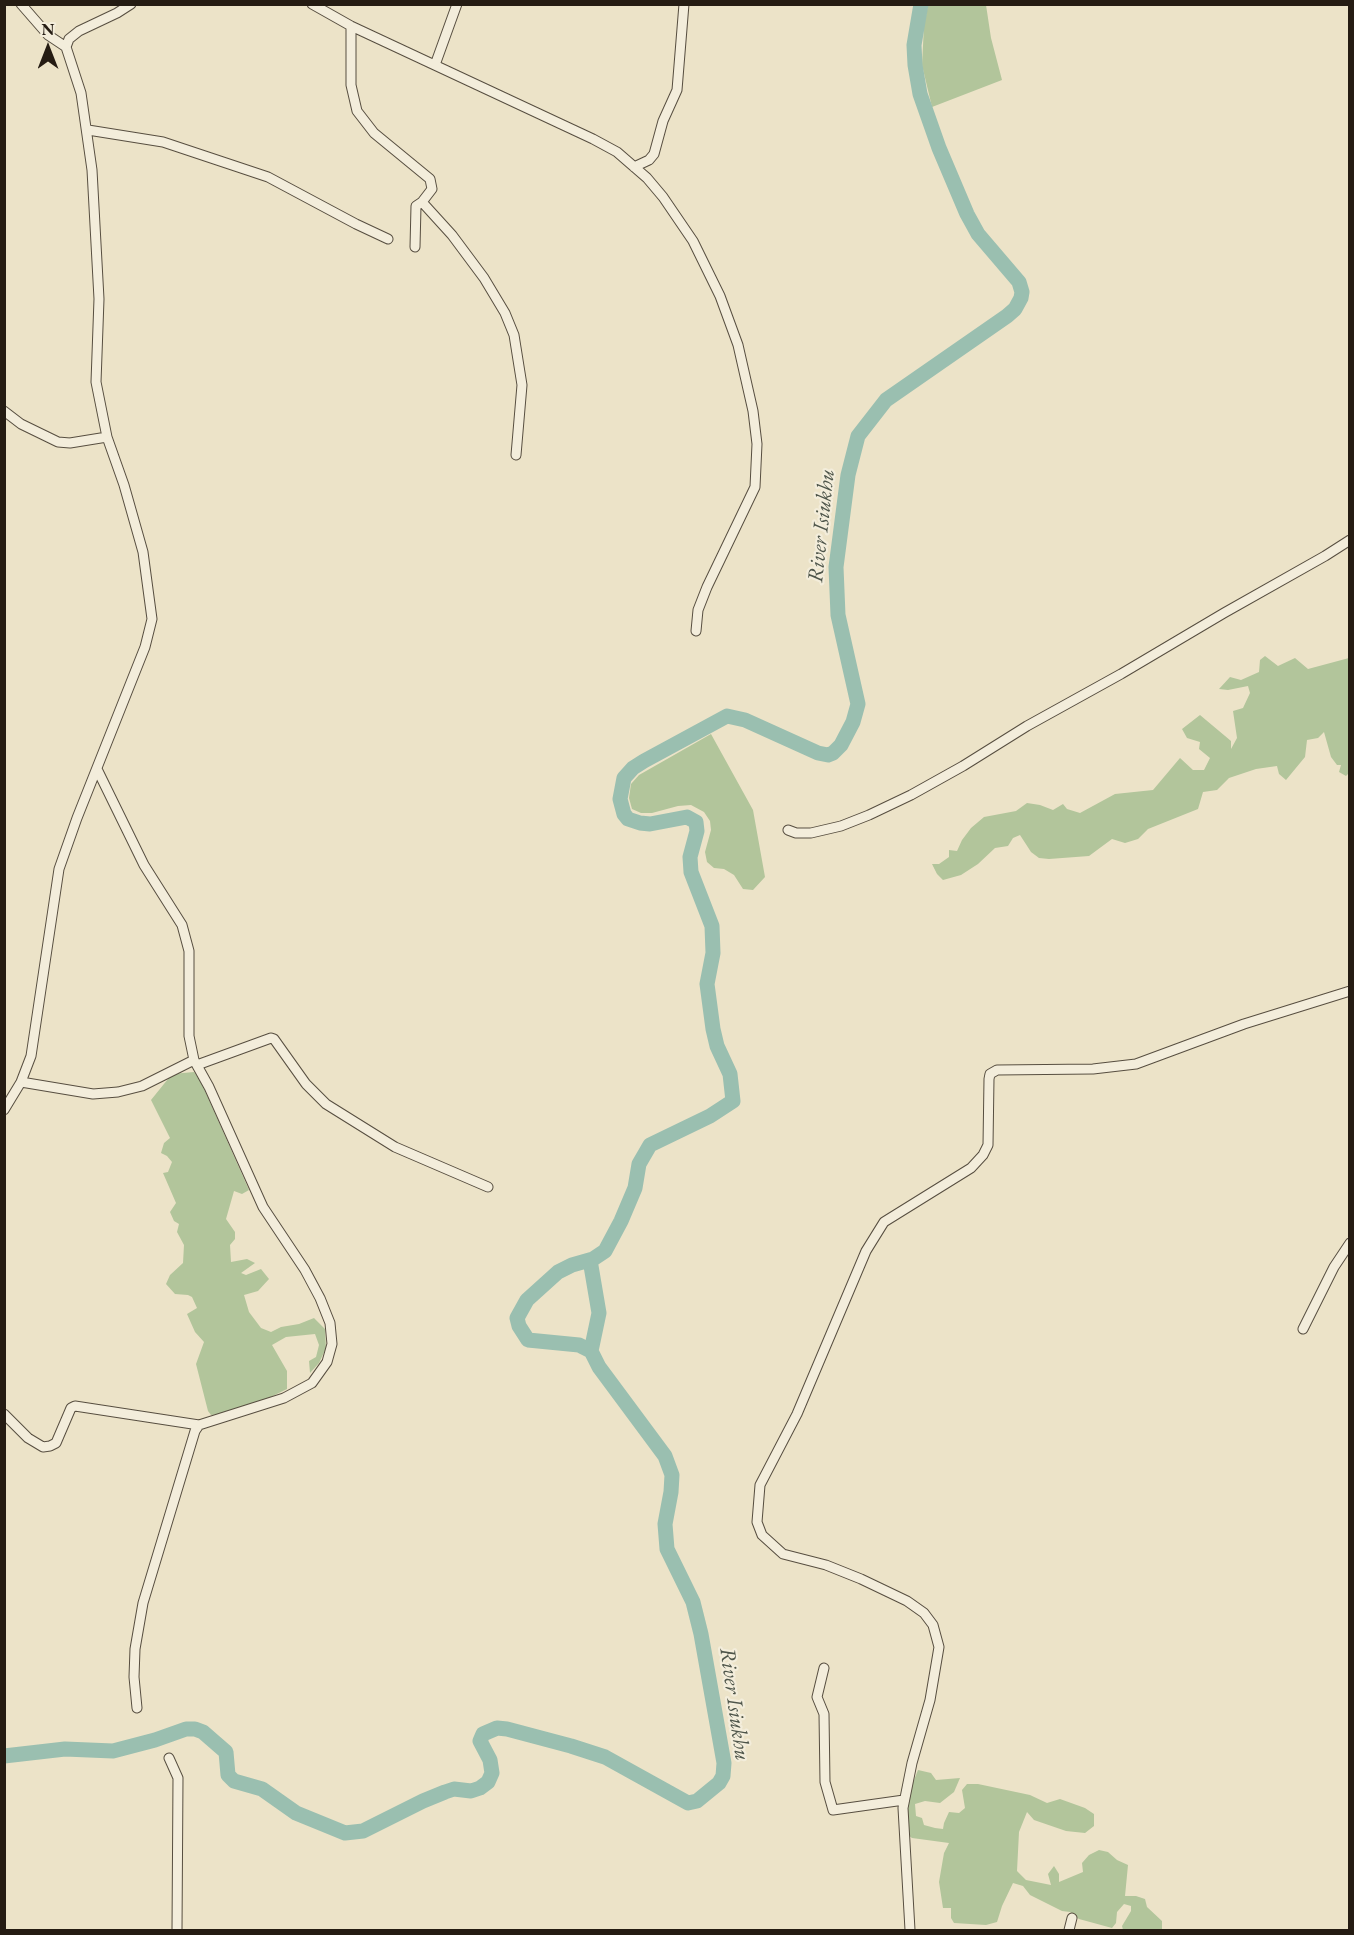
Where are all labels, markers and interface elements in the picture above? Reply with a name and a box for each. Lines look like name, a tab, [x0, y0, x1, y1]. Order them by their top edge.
north arrow	[18, 18, 78, 78]
text: N	[42, 19, 54, 40]
water label: River Isiukhu	[803, 468, 841, 584]
water label: River Isiukhu	[713, 1646, 755, 1762]

